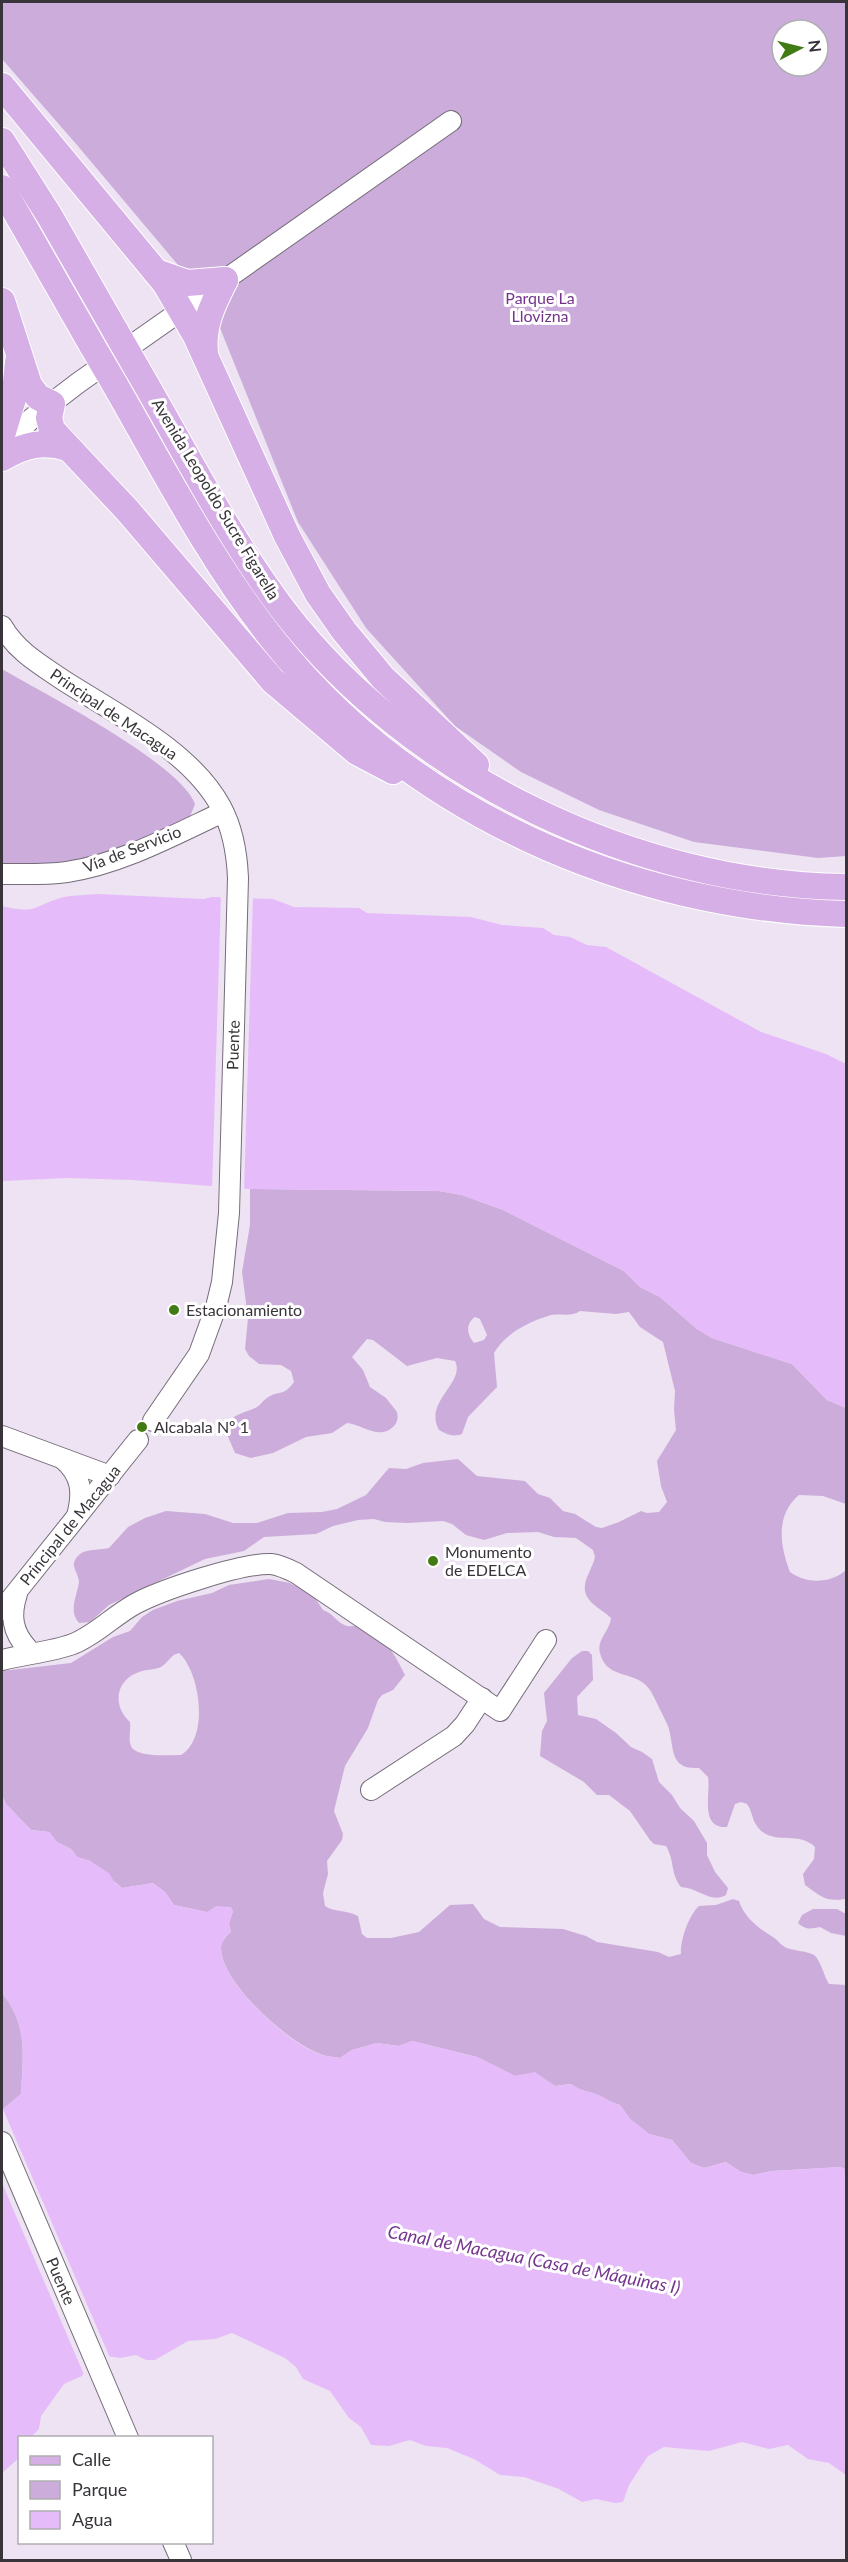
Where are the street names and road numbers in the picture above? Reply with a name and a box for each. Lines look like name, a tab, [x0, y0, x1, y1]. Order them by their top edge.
street label: Avenida Leopoldo Sucre Figarella	[149, 395, 284, 603]
street label: Principal de Macagua	[47, 664, 181, 763]
street label: Vía de Servicio	[80, 821, 184, 876]
street label: Puente	[222, 1020, 243, 1070]
street label: Principal de Macagua	[15, 1461, 124, 1589]
street label: Puente	[43, 2254, 80, 2307]

